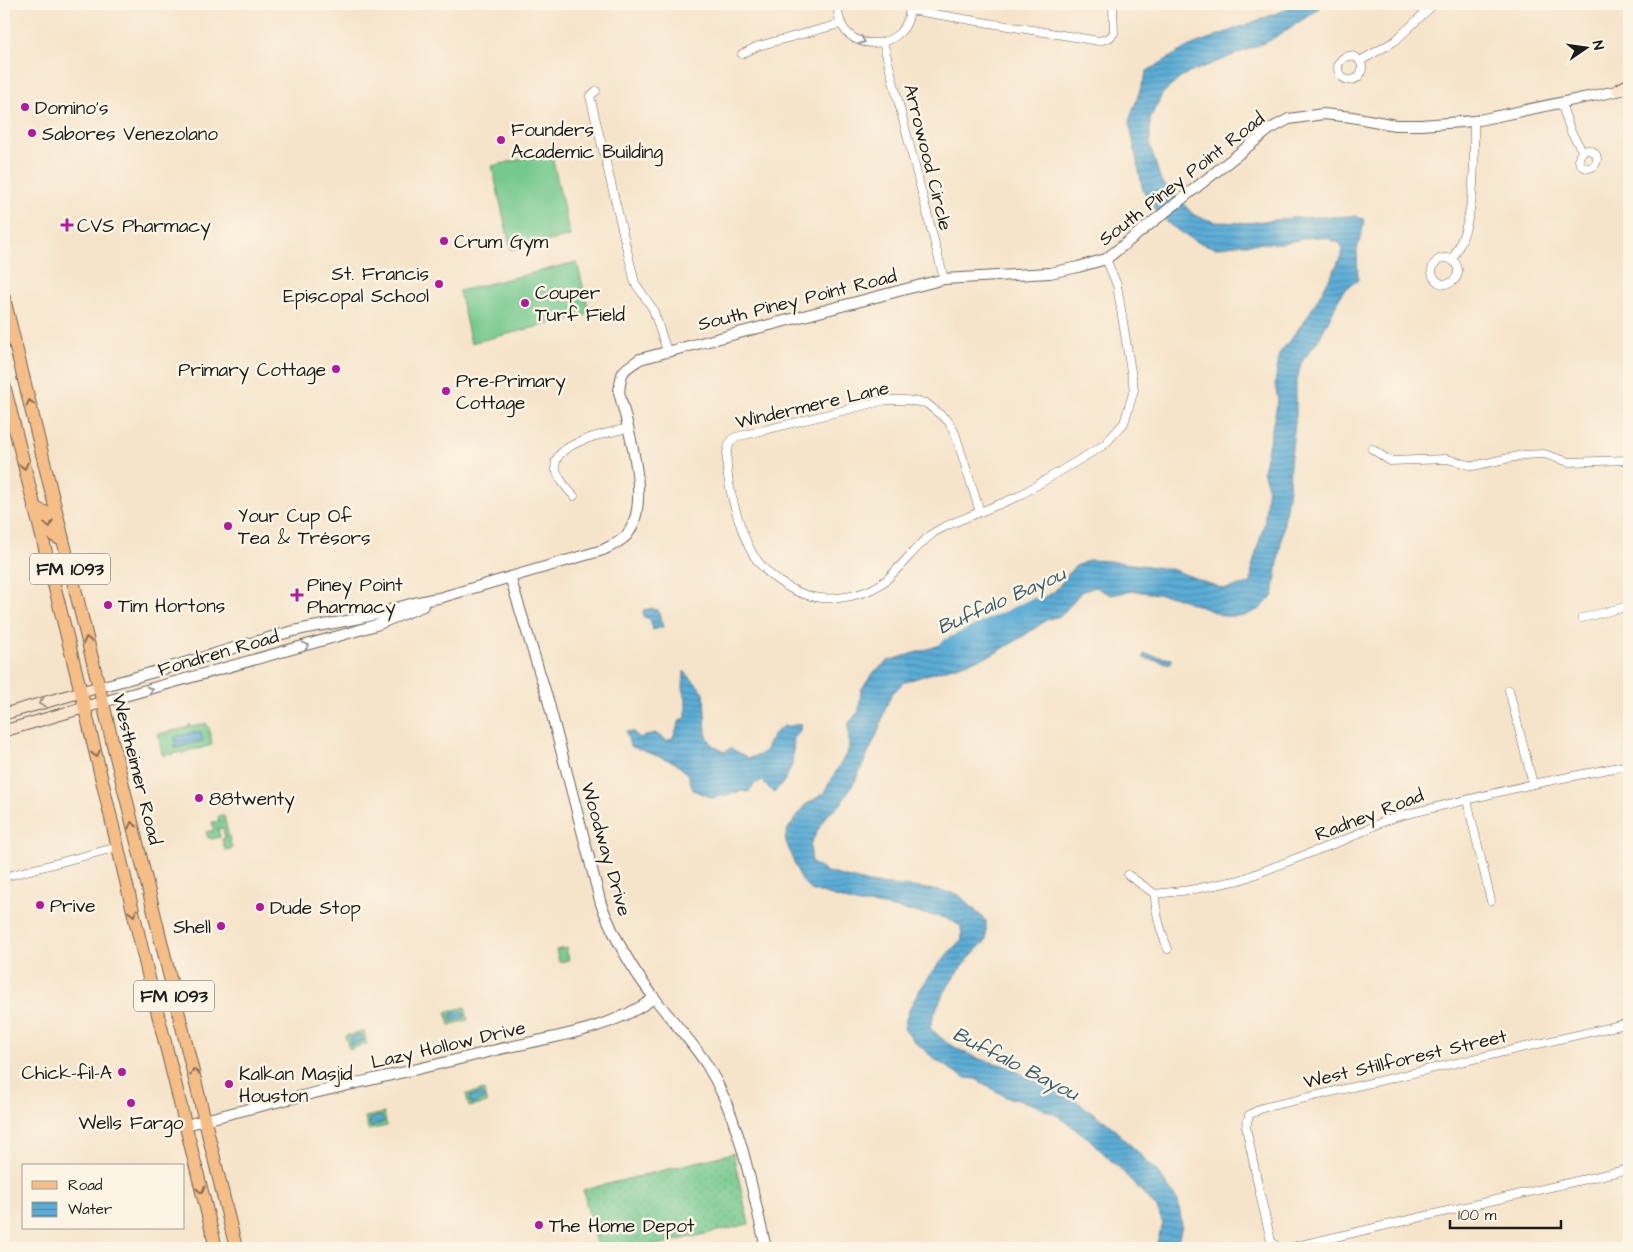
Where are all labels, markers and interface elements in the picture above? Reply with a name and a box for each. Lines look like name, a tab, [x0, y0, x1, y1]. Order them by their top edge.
north arrow	[1560, 22, 1610, 72]
one-way arrow	[857, 35, 866, 45]
text: N	[1587, 39, 1608, 52]
street label: Arrowood Circle	[896, 81, 959, 233]
place label: Domino's	[35, 95, 108, 122]
marker: Domino's	[19, 101, 31, 113]
street label: South Piney Point Road	[1093, 106, 1271, 253]
place label: Founders Academic Building	[511, 117, 663, 167]
place label: Sabores Venezolano	[42, 121, 218, 148]
marker: Sabores Venezolano	[26, 127, 38, 139]
marker: Founders Academic Building	[495, 134, 507, 146]
place label: CVS Pharmacy	[77, 213, 211, 241]
marker: CVS Pharmacy	[61, 219, 73, 231]
place label: Crum Gym	[454, 229, 549, 257]
marker: Crum Gym	[438, 235, 450, 247]
place label: St. Francis Episcopal School	[283, 261, 429, 310]
street label: South Piney Point Road	[695, 263, 900, 339]
marker: St. Francis Episcopal School	[433, 278, 445, 290]
place label: Couper Turf Field	[535, 280, 625, 329]
marker: Couper Turf Field	[519, 297, 531, 309]
place label: Primary Cottage	[178, 357, 326, 385]
marker: Primary Cottage	[330, 363, 342, 375]
place label: Pre-Primary Cottage	[456, 368, 566, 418]
street label: Windermere Lane	[733, 375, 892, 436]
marker: Pre-Primary Cottage	[440, 385, 452, 397]
one-way arrow	[25, 399, 35, 407]
one-way arrow	[18, 461, 29, 470]
place label: Your Cup Of Tea & Trésors	[238, 503, 371, 552]
one-way arrow	[43, 519, 53, 527]
marker: Your Cup Of Tea & Trésors	[222, 520, 234, 532]
road number: FM 1093	[30, 554, 110, 584]
water label: Buffalo Bayou	[933, 559, 1072, 643]
place label: Piney Point Pharmacy	[307, 572, 403, 622]
marker: Piney Point Pharmacy	[291, 589, 303, 601]
place label: Tim Hortons	[118, 593, 225, 620]
marker: Tim Hortons	[102, 599, 114, 611]
street label: Fondren Road	[155, 623, 282, 684]
one-way arrow	[83, 636, 93, 644]
one-way arrow	[302, 641, 311, 652]
one-way arrow	[146, 685, 154, 696]
street label: Westheimer Road	[105, 691, 168, 848]
one-way arrow	[39, 698, 47, 708]
one-way arrow	[90, 750, 101, 759]
street label: Woodway Drive	[573, 779, 638, 920]
street label: Radney Road	[1311, 782, 1428, 849]
place label: 88twenty	[209, 786, 295, 814]
marker: 88twenty	[193, 792, 205, 804]
one-way arrow	[127, 820, 138, 829]
place label: Prive	[50, 893, 96, 920]
place label: Dude Stop	[270, 895, 361, 922]
marker: Prive	[34, 899, 46, 911]
marker: Dude Stop	[254, 901, 266, 913]
one-way arrow	[127, 908, 138, 917]
place label: Shell	[173, 914, 211, 941]
marker: Shell	[215, 920, 227, 932]
road number: FM 1093	[134, 980, 214, 1011]
street label: Lazy Hollow Drive	[368, 1015, 529, 1077]
water label: Buffalo Bayou	[947, 1020, 1085, 1109]
street label: West Stillforest Street	[1301, 1023, 1510, 1096]
place label: Chick-fil-A	[21, 1060, 112, 1087]
place label: Kalkan Masjid Houston	[239, 1061, 353, 1110]
marker: Chick-fil-A	[116, 1066, 128, 1078]
one-way arrow	[189, 1068, 200, 1077]
marker: Kalkan Masjid Houston	[223, 1078, 235, 1090]
marker: Wells Fargo	[125, 1097, 137, 1109]
place label: Wells Fargo	[78, 1110, 184, 1138]
legend	[22, 1164, 185, 1230]
text: Road	[68, 1175, 103, 1196]
one-way arrow	[195, 1185, 206, 1194]
scale bar	[1450, 1197, 1562, 1229]
text: Water	[68, 1199, 112, 1220]
text: 100 m	[1458, 1205, 1497, 1226]
place label: The Home Depot	[549, 1213, 695, 1240]
marker: The Home Depot	[533, 1219, 545, 1231]

